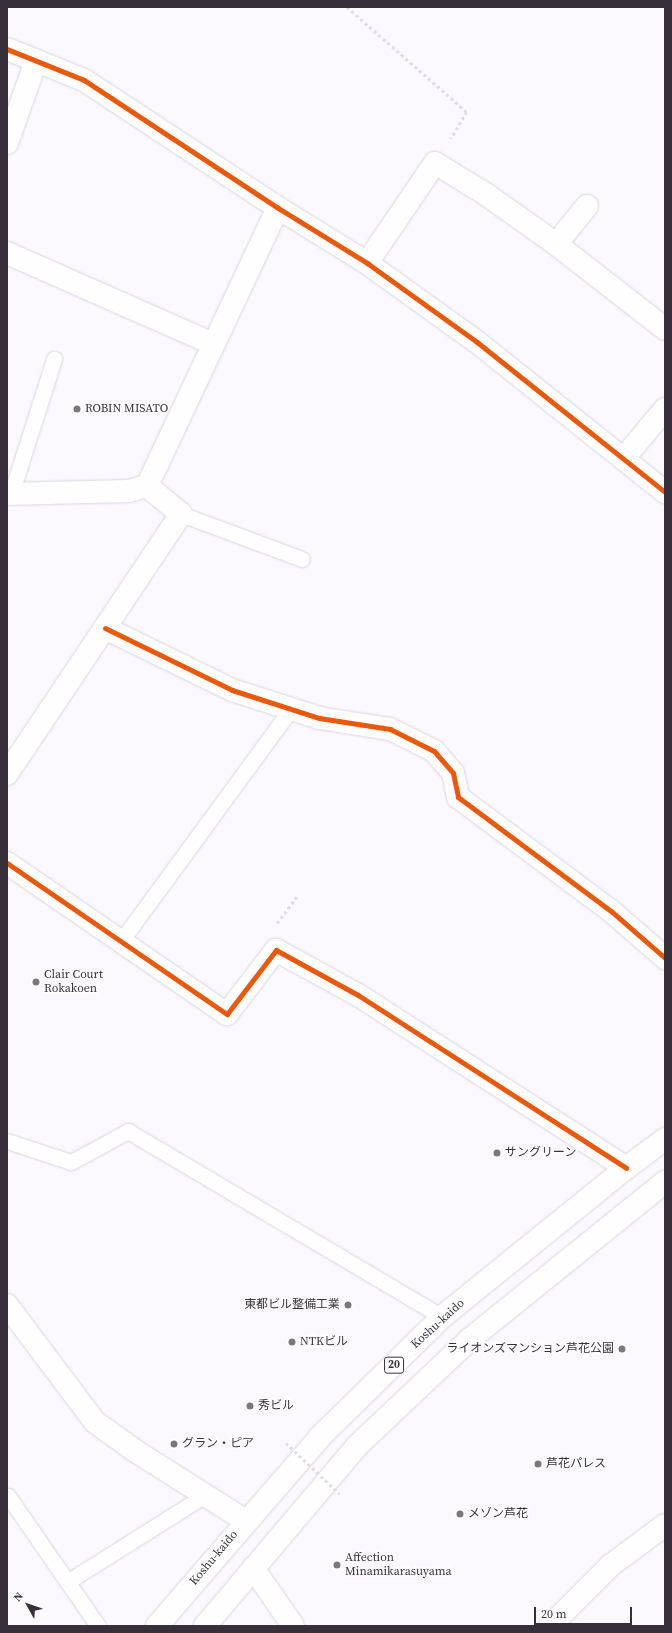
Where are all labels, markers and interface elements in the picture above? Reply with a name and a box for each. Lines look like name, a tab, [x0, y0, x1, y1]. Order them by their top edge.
place label: ROBIN MISATO	[85, 402, 168, 416]
marker: ROBIN MISATO	[72, 404, 82, 414]
place label: Clair Court Rokakoen	[44, 968, 103, 996]
marker: Clair Court Rokakoen	[31, 977, 41, 987]
place label: サングリーン	[505, 1146, 577, 1160]
marker: サングリーン	[492, 1148, 502, 1158]
street label: Koshu-kaido	[408, 1296, 468, 1352]
place label: 東都ビル整備工業	[244, 1298, 340, 1312]
marker: 東都ビル整備工業	[343, 1300, 353, 1310]
place label: NTKビル	[300, 1335, 348, 1349]
marker: NTKビル	[287, 1337, 297, 1347]
place label: ライオンズマンション芦花公園	[446, 1342, 614, 1356]
marker: ライオンズマンション芦花公園	[617, 1344, 627, 1354]
road number: 20	[384, 1356, 404, 1374]
place label: 秀ビル	[258, 1399, 294, 1413]
marker: 秀ビル	[245, 1401, 255, 1411]
place label: グラン・ピア	[182, 1437, 254, 1451]
marker: グラン・ピア	[169, 1439, 179, 1449]
place label: 芦花パレス	[546, 1457, 606, 1471]
marker: 芦花パレス	[533, 1459, 543, 1469]
place label: メゾン芦花	[468, 1507, 528, 1521]
marker: メゾン芦花	[455, 1509, 465, 1519]
street label: Koshu-kaido	[187, 1528, 241, 1588]
place label: Affection Minamikarasuyama	[345, 1551, 452, 1579]
marker: Affection Minamikarasuyama	[332, 1560, 342, 1570]
north arrow	[8, 1585, 48, 1625]
text: N	[10, 1589, 27, 1605]
scale bar	[536, 1599, 634, 1625]
text: 20 m	[541, 1606, 567, 1622]

